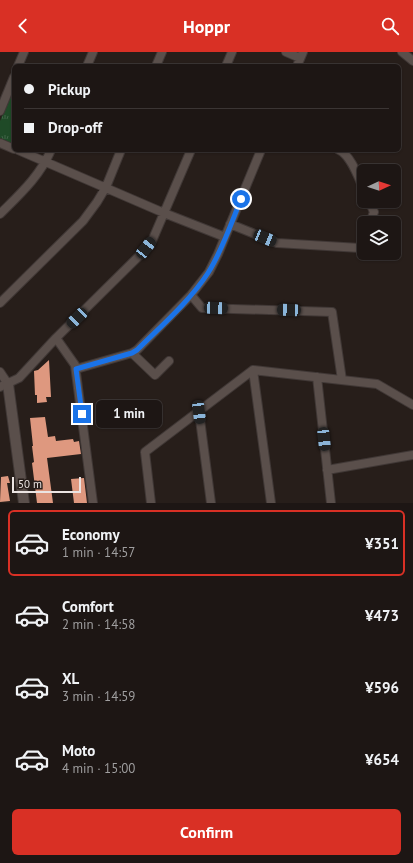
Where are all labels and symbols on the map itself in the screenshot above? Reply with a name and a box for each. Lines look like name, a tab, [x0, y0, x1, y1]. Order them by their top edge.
north arrow	[357, 164, 401, 208]
route start	[232, 190, 250, 208]
car	[252, 228, 278, 248]
car	[134, 235, 158, 261]
car	[204, 302, 228, 314]
car	[277, 304, 301, 316]
car	[64, 305, 90, 331]
car	[192, 399, 206, 425]
callout: 1 min	[96, 400, 162, 428]
route end	[73, 405, 91, 423]
car	[317, 426, 331, 452]
scale bar	[12, 475, 81, 494]

